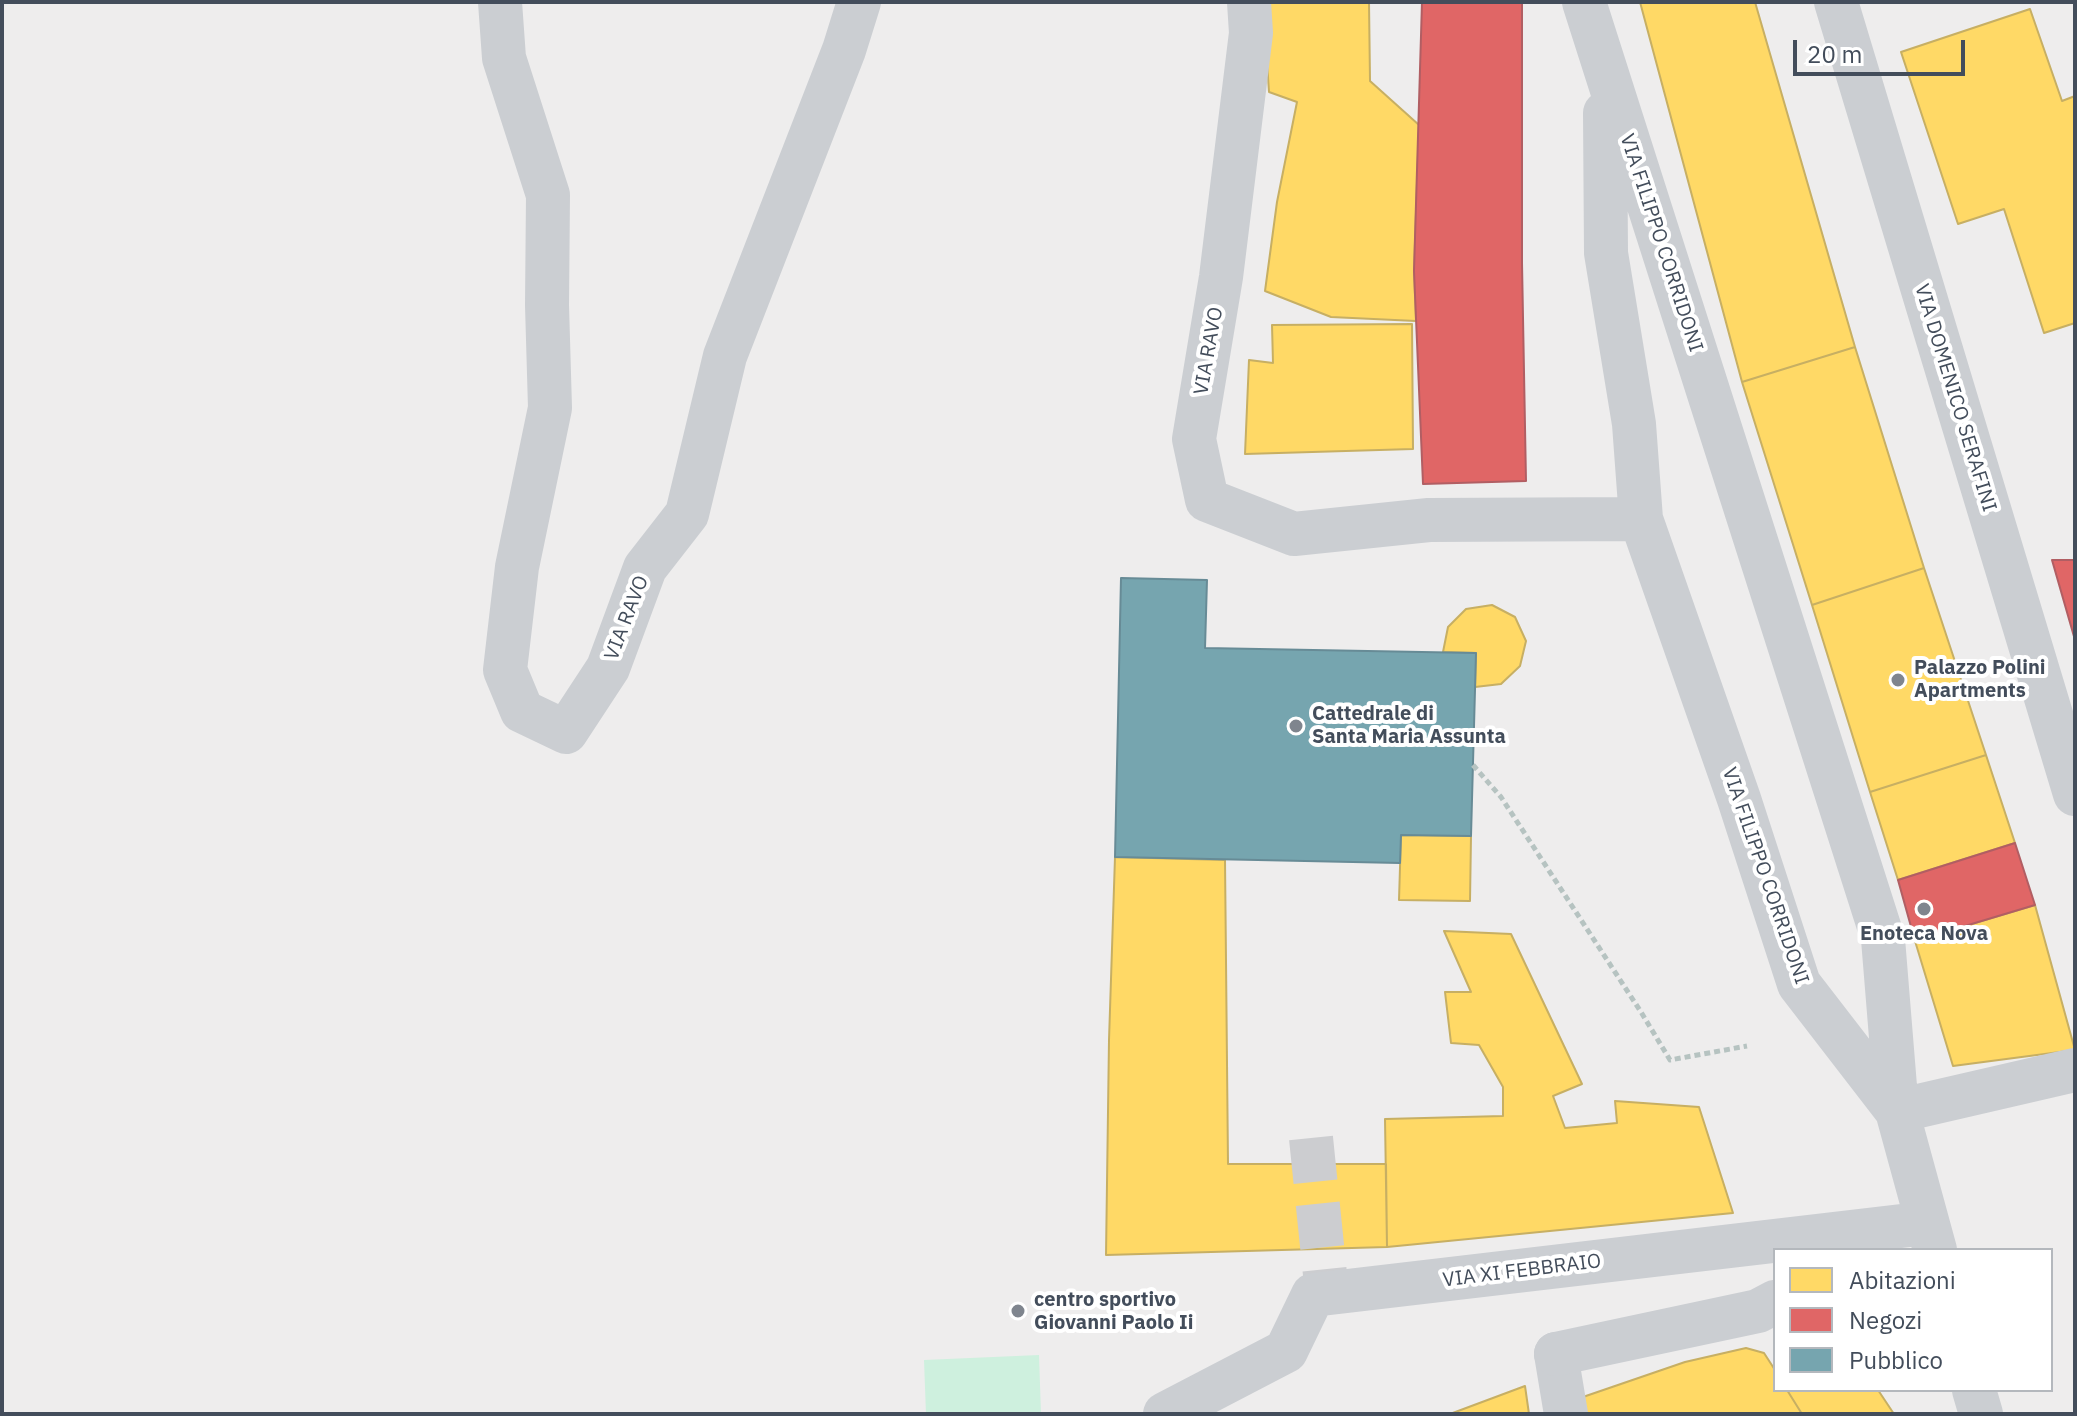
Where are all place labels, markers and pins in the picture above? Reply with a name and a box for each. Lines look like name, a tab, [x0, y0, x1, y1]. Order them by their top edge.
place label: Palazzo Polini Apartments	[1914, 656, 2046, 703]
marker: Palazzo Polini Apartments	[1889, 671, 1907, 689]
place label: Cattedrale di Santa Maria Assunta	[1312, 702, 1506, 749]
marker: Cattedrale di Santa Maria Assunta	[1287, 717, 1305, 735]
marker: Enoteca Nova	[1915, 900, 1933, 918]
place label: Enoteca Nova	[1860, 922, 1988, 946]
place label: centro sportivo Giovanni Paolo Ii	[1034, 1288, 1193, 1335]
marker: centro sportivo Giovanni Paolo Ii	[1009, 1302, 1027, 1320]

